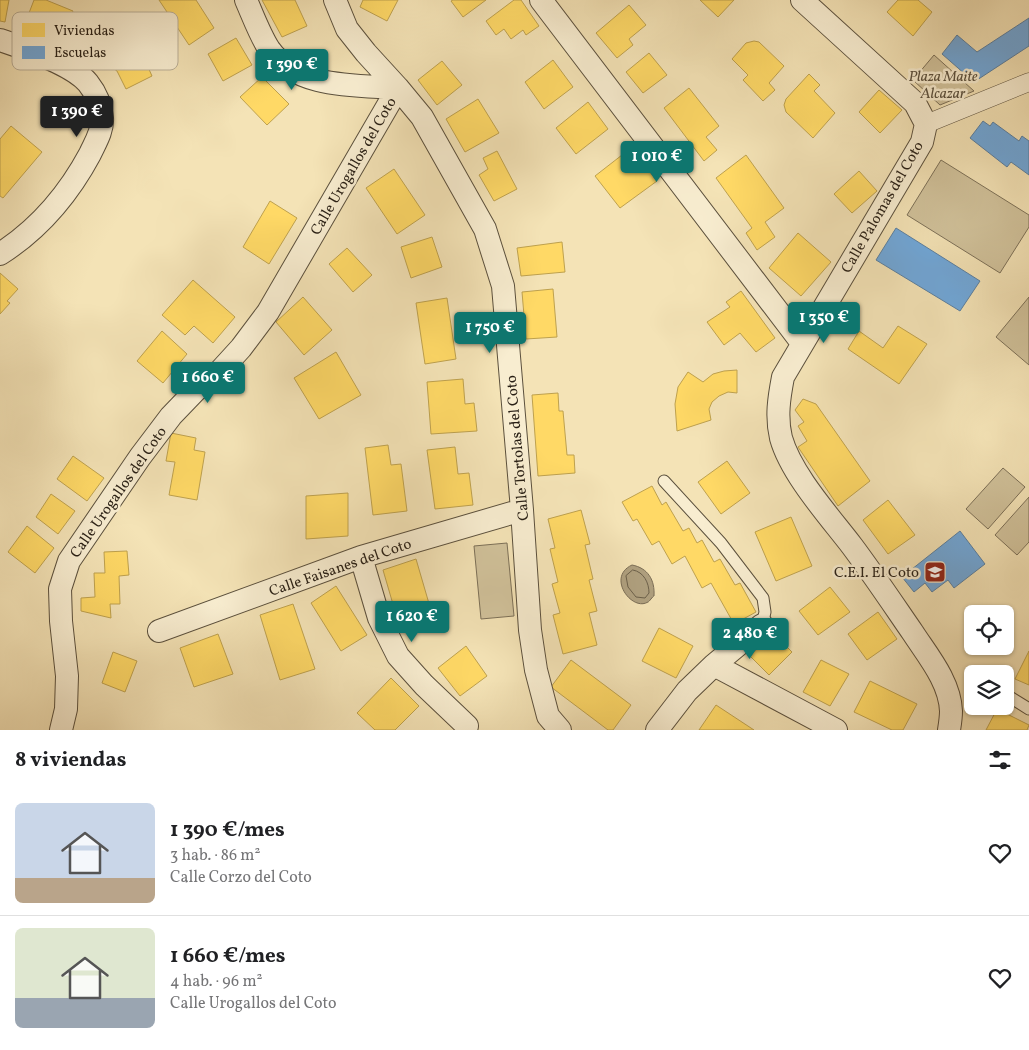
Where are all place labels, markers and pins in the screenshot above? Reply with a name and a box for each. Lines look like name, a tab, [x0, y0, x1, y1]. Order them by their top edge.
pin: 1 390 €	[246, 48, 338, 91]
pin: 1 390 €	[31, 96, 123, 138]
pin: 1 010 €	[611, 140, 703, 183]
pin: 1 350 €	[778, 302, 870, 344]
pin: 1 750 €	[444, 312, 536, 354]
pin: 1 660 €	[162, 362, 254, 404]
school or university icon: C.E.I. El Coto	[923, 560, 947, 584]
place label: C.E.I. El Coto	[834, 563, 919, 584]
pin: 1 620 €	[366, 600, 458, 643]
pin: 2 480 €	[704, 618, 796, 660]

